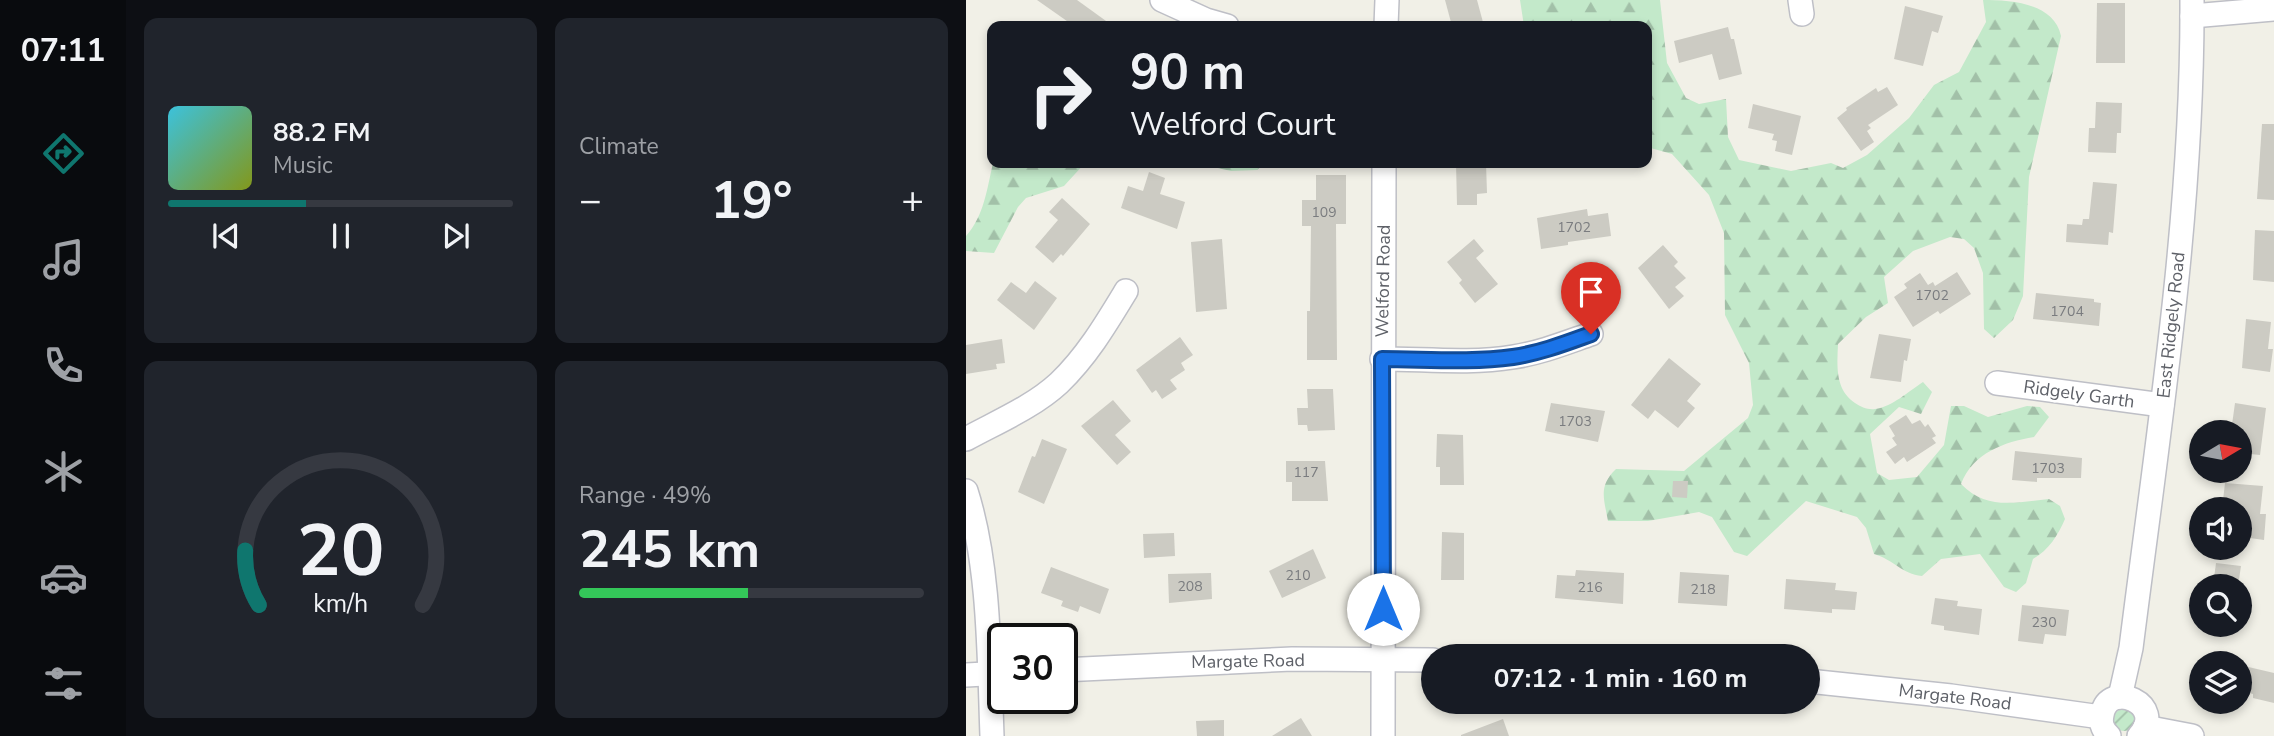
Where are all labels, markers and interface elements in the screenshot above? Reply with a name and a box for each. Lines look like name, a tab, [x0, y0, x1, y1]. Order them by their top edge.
text: 07:11	[21, 29, 105, 72]
text: 90 m	[1130, 39, 1245, 106]
icon: right	[1015, 49, 1106, 140]
text: Welford Court	[1130, 103, 1335, 146]
text: 88.2 FM	[273, 115, 370, 150]
icon: directions	[39, 129, 88, 178]
text: Climate	[579, 131, 659, 162]
text: Music	[273, 150, 333, 181]
text: 19°	[710, 165, 793, 236]
text: −	[579, 175, 602, 226]
text: +	[901, 175, 924, 226]
house number: 109	[1311, 203, 1337, 222]
icon: previous	[207, 217, 245, 255]
icon: pause	[322, 217, 360, 255]
icon: next	[437, 217, 475, 255]
house number: 1702	[1557, 218, 1591, 237]
street label: Welford Road	[1370, 224, 1396, 338]
icon: music	[39, 235, 88, 284]
street label: East Ridgely Road	[2151, 251, 2191, 399]
pin	[1561, 262, 1621, 334]
icon: arrive	[1572, 273, 1610, 311]
house number: 1702	[1915, 286, 1949, 305]
house number: 1704	[2050, 302, 2084, 321]
icon: phone	[39, 341, 88, 390]
street label: Ridgely Garth	[2022, 374, 2136, 414]
house number: 1703	[1558, 412, 1592, 431]
north arrow	[2189, 420, 2252, 483]
map controls	[2189, 420, 2252, 714]
icon: climate	[39, 447, 88, 496]
house number: 1703	[2031, 459, 2065, 478]
house number: 117	[1293, 463, 1319, 482]
text: Range · 49%	[579, 480, 711, 511]
button: sound	[2189, 497, 2252, 560]
text: 20	[297, 502, 384, 602]
text: 245 km	[579, 514, 760, 585]
icon: car	[39, 553, 88, 602]
house number: 210	[1285, 566, 1311, 585]
position arrow	[1346, 572, 1420, 646]
button: search	[2189, 574, 2252, 637]
house number: 208	[1177, 577, 1203, 596]
house number: 216	[1577, 578, 1603, 597]
house number: 218	[1690, 580, 1716, 599]
text: km/h	[313, 587, 368, 621]
house number: 230	[2031, 613, 2057, 632]
speed limit sign: 30	[987, 623, 1078, 714]
street label: Margate Road	[1191, 648, 1305, 674]
button: layers	[2189, 651, 2252, 714]
icon: filters	[39, 659, 88, 708]
text: 07:12 · 1 min · 160 m	[1494, 661, 1747, 696]
street label: Margate Road	[1897, 678, 2013, 716]

